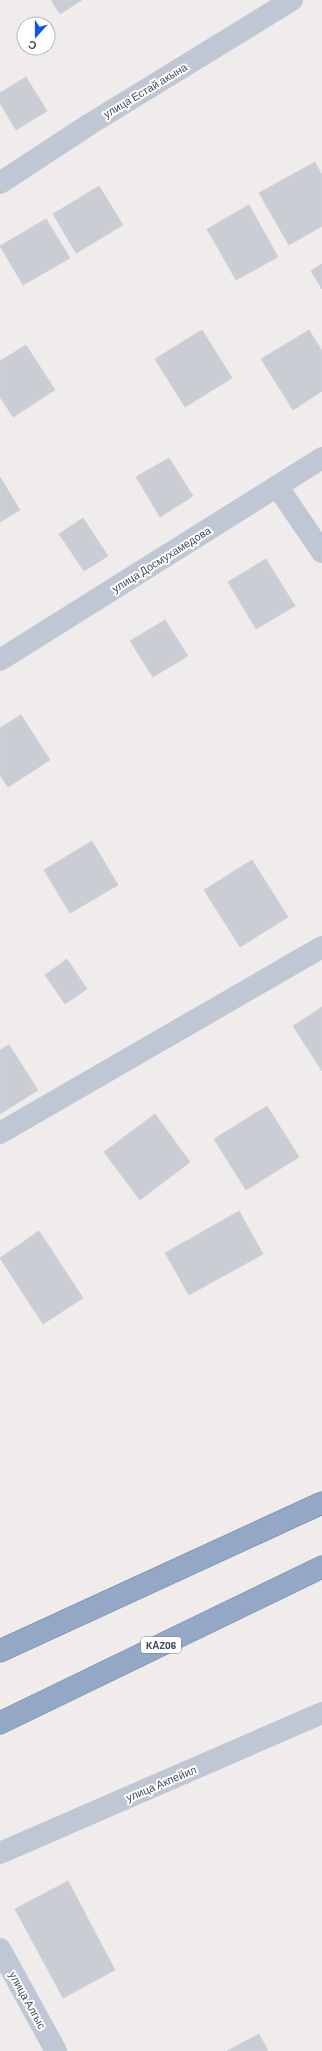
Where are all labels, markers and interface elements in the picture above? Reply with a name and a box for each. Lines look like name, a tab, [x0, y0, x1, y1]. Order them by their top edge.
north arrow	[16, 16, 56, 56]
text: С	[26, 38, 38, 53]
street label: улица Естай акына	[101, 59, 190, 120]
street label: улица Досмухамедова	[109, 523, 214, 595]
road number: KАZ06	[141, 1637, 181, 1653]
street label: улица Акпейил	[124, 1762, 198, 1804]
street label: улица Алгыс	[7, 1969, 49, 2031]

